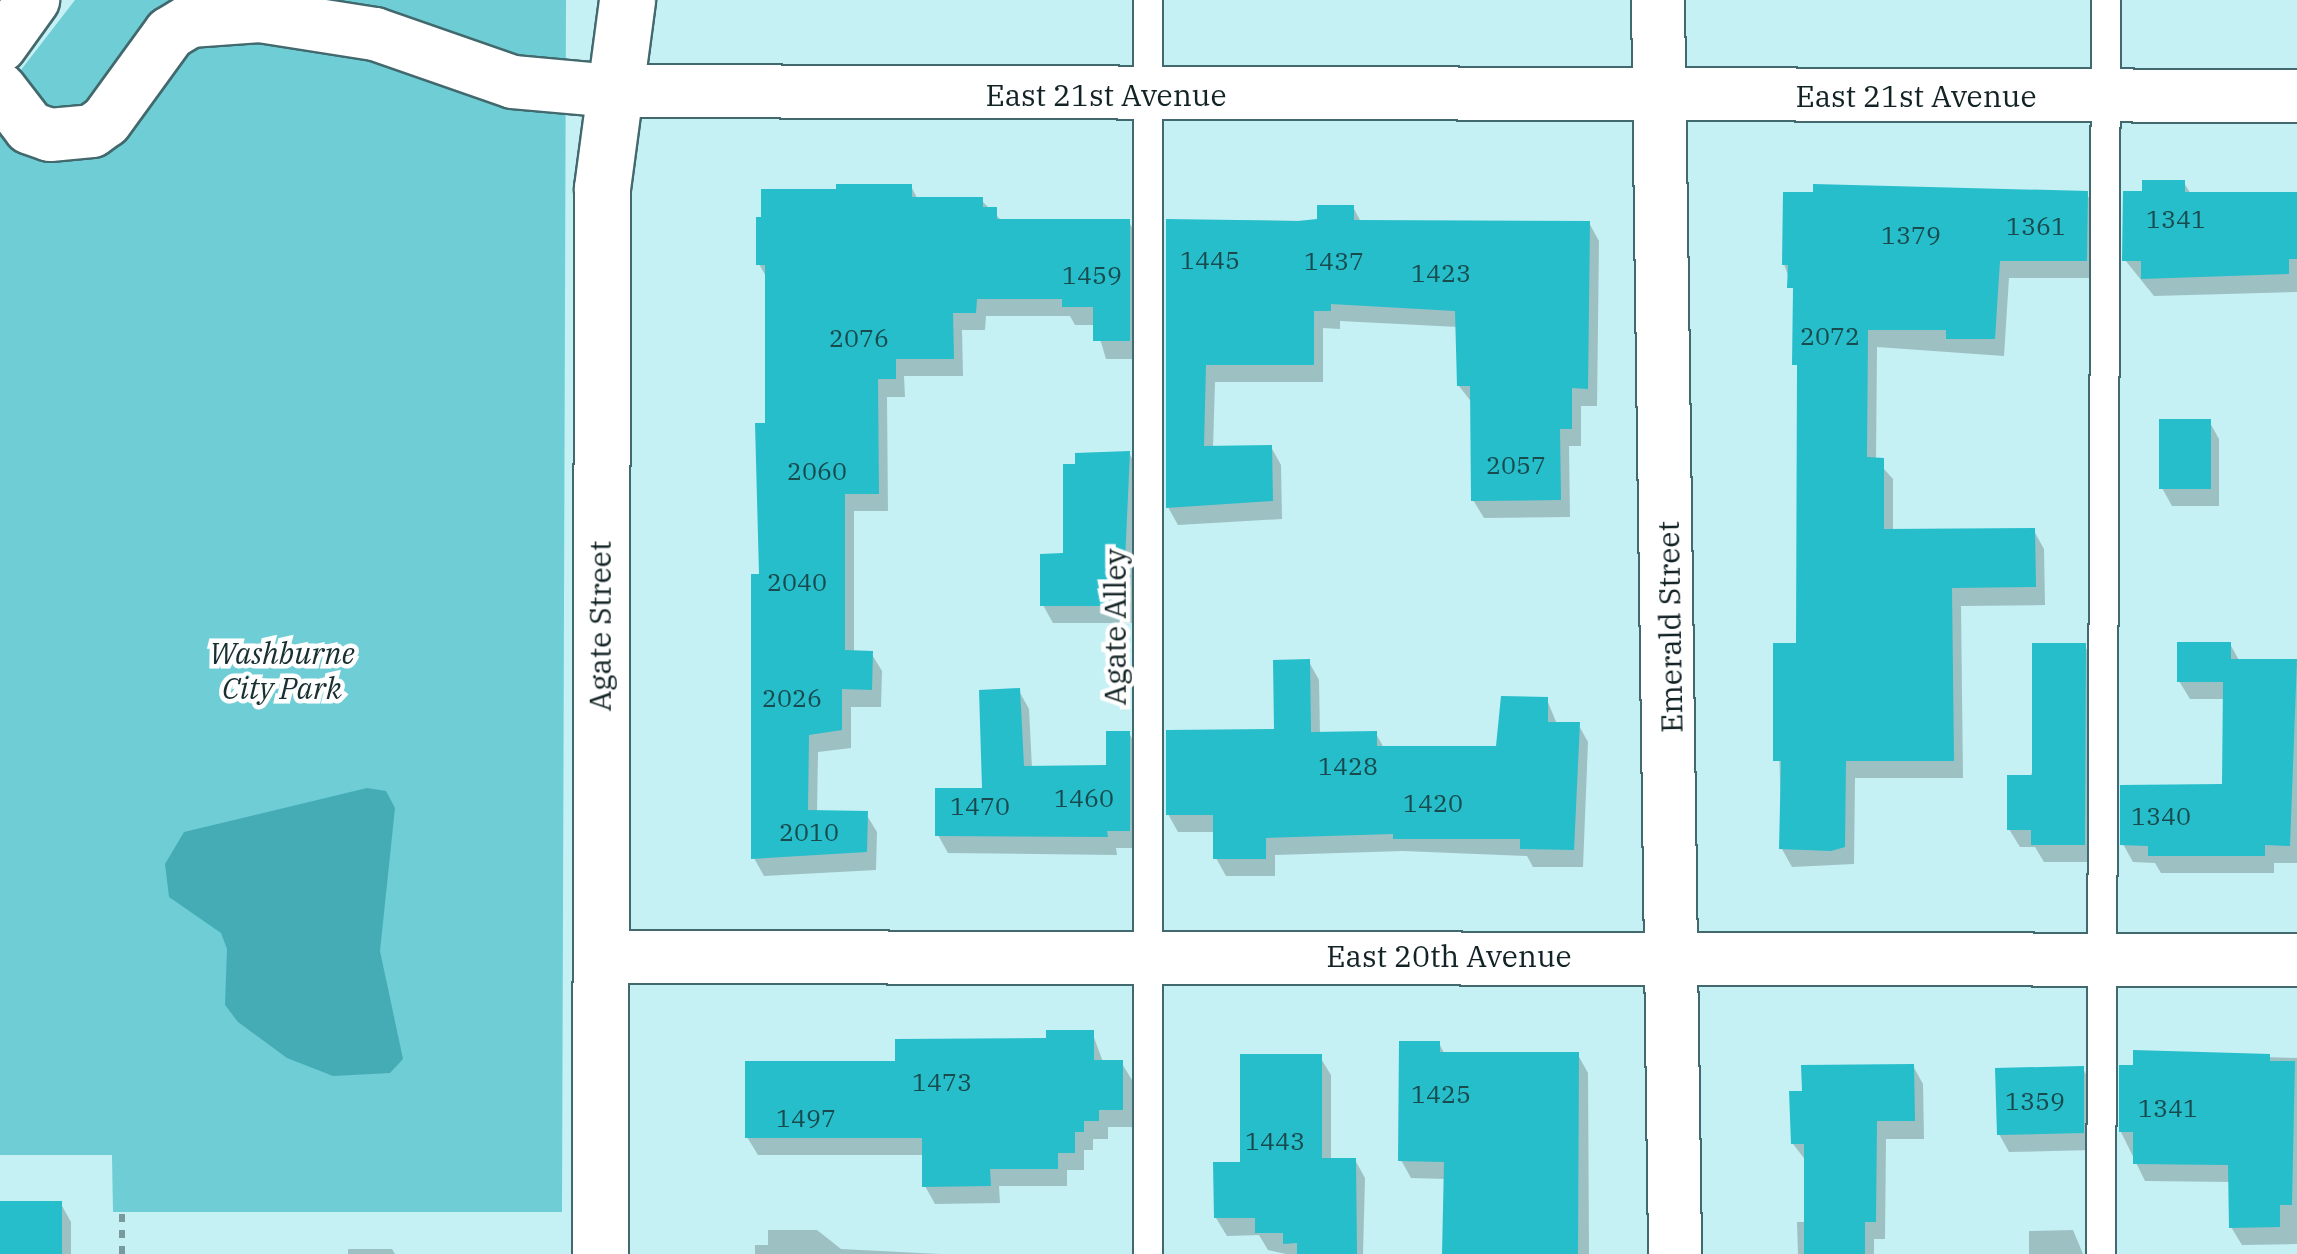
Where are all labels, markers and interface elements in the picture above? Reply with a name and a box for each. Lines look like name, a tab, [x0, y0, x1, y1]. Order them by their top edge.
street label: East 21st Avenue	[985, 77, 1227, 113]
street label: East 21st Avenue	[1795, 78, 2037, 114]
house number: 1341	[2146, 204, 2206, 234]
house number: 1361	[2006, 211, 2066, 241]
house number: 1379	[1881, 220, 1941, 250]
house number: 1445	[1180, 245, 1240, 275]
house number: 1437	[1304, 246, 1364, 276]
house number: 1423	[1411, 258, 1471, 288]
house number: 1459	[1062, 260, 1122, 290]
house number: 2072	[1800, 321, 1860, 351]
house number: 2076	[829, 323, 889, 353]
house number: 2057	[1486, 450, 1546, 480]
house number: 2060	[787, 456, 847, 486]
street label: Emerald Street	[1650, 521, 1690, 733]
street label: Agate Street	[582, 541, 618, 711]
street label: Agate Alley	[1097, 549, 1133, 705]
house number: 2040	[767, 567, 827, 597]
park label: Washburne City Park	[209, 635, 355, 706]
house number: 2026	[762, 683, 822, 713]
house number: 1428	[1318, 751, 1378, 781]
house number: 1460	[1054, 783, 1114, 813]
house number: 1420	[1403, 788, 1463, 818]
house number: 1470	[950, 791, 1010, 821]
house number: 1340	[2131, 801, 2191, 831]
house number: 2010	[779, 817, 839, 847]
street label: East 20th Avenue	[1326, 938, 1572, 974]
house number: 1473	[912, 1067, 972, 1097]
house number: 1425	[1411, 1079, 1471, 1109]
house number: 1359	[2005, 1086, 2065, 1116]
house number: 1341	[2138, 1093, 2198, 1123]
house number: 1497	[776, 1103, 836, 1133]
house number: 1443	[1245, 1126, 1305, 1156]

